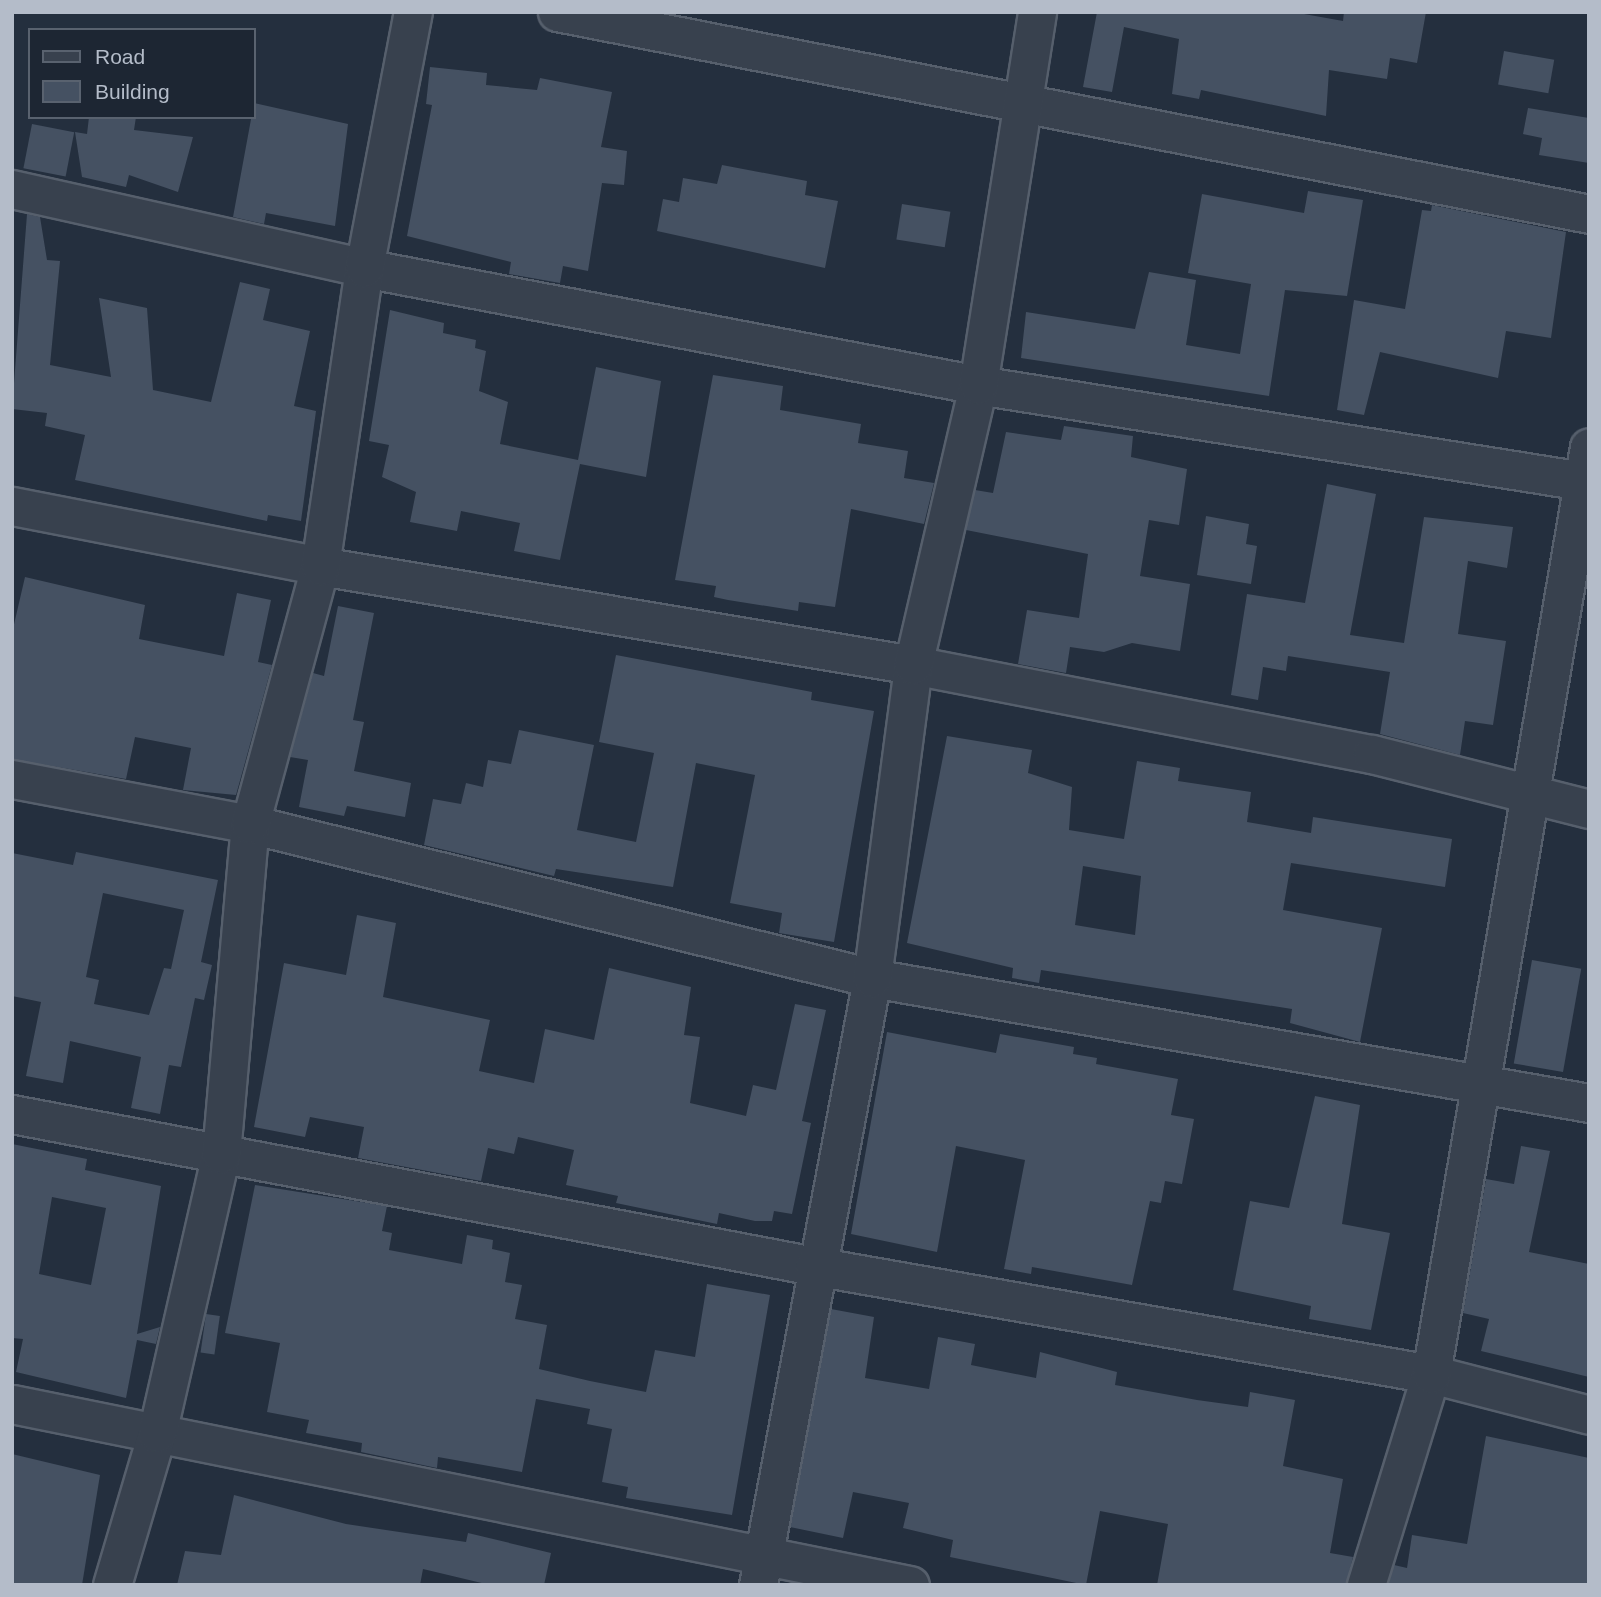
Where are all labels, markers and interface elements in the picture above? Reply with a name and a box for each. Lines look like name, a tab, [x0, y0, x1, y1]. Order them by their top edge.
legend	[28, 28, 256, 119]
text: Road	[95, 45, 145, 68]
text: Building	[95, 80, 170, 103]

